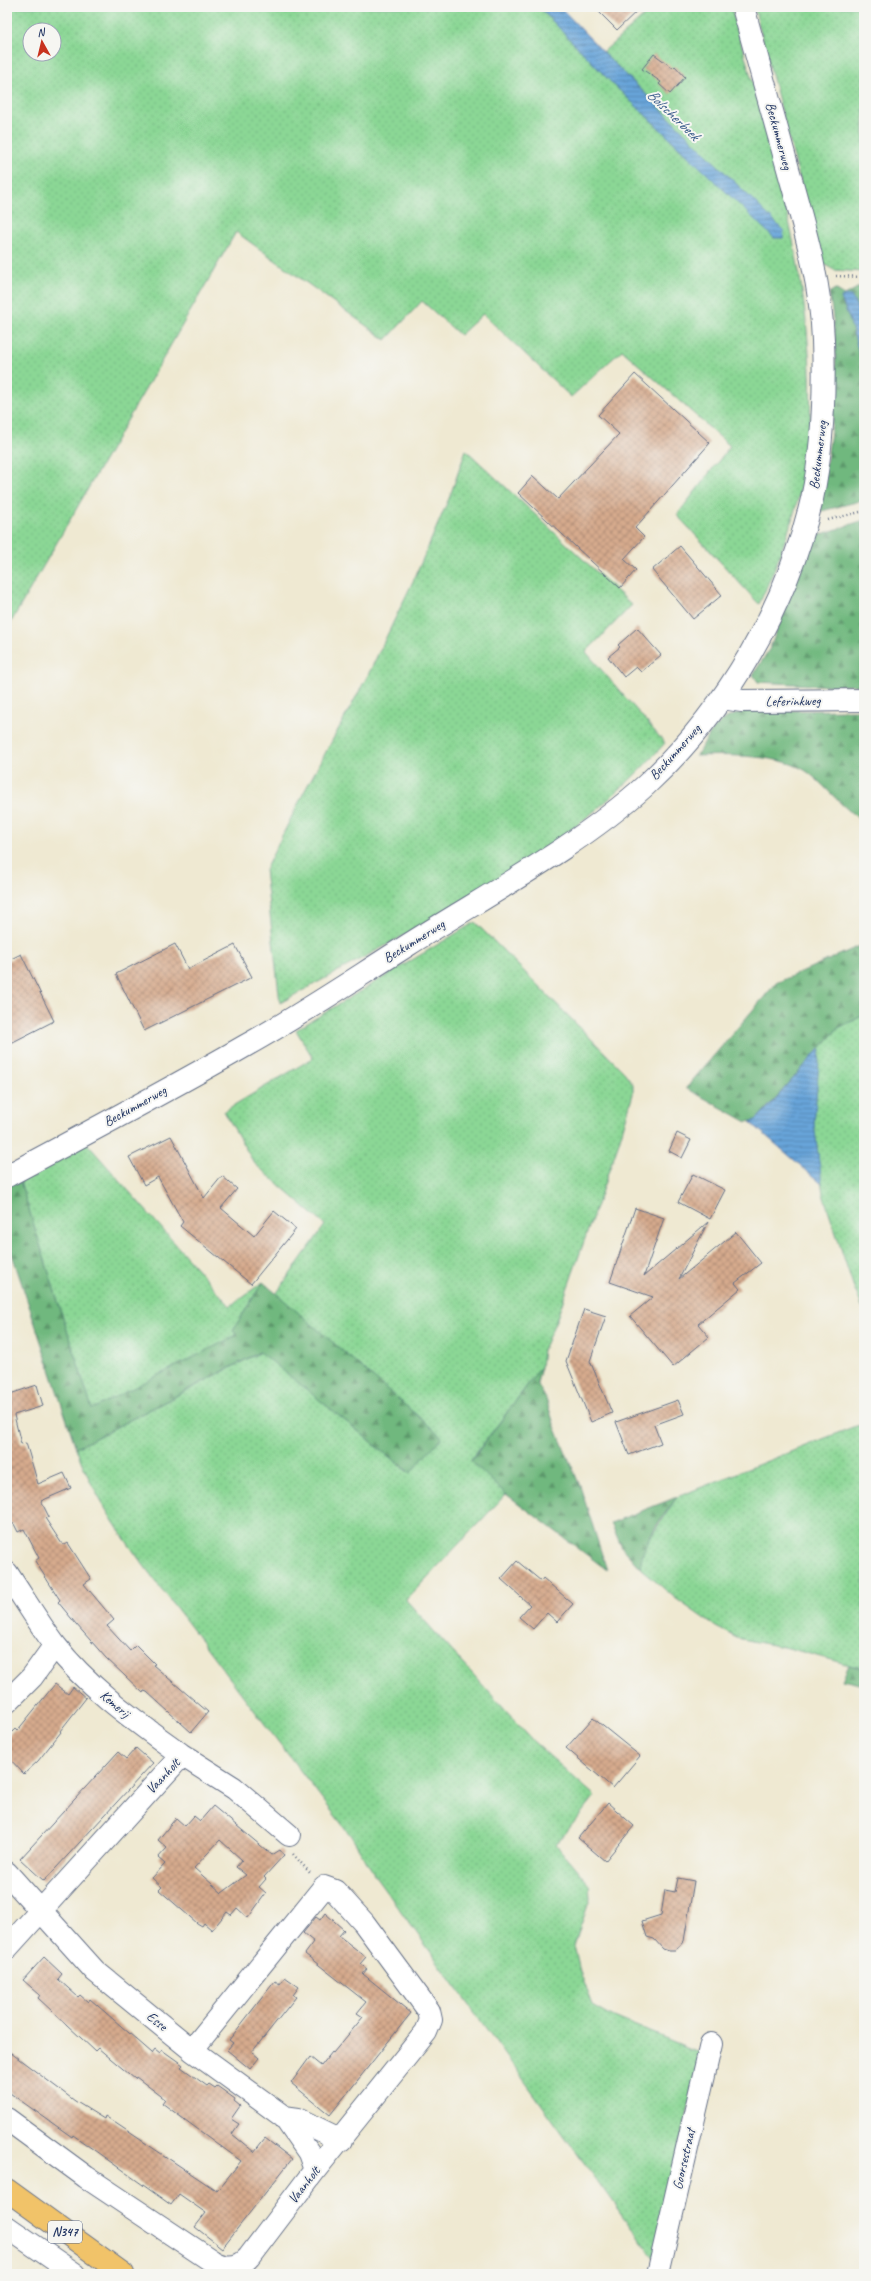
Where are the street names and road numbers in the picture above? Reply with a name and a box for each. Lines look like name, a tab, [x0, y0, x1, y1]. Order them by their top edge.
street label: Beckummerweg	[762, 100, 796, 173]
street label: Beckummerweg	[805, 419, 831, 490]
street label: Leferinkweg	[765, 692, 822, 710]
street label: Beckummerweg	[646, 720, 705, 783]
street label: Beckummerweg	[380, 915, 449, 967]
street label: Beckummerweg	[101, 1081, 170, 1130]
street label: Kemerij	[97, 1687, 135, 1723]
street label: Vaanholt	[142, 1754, 185, 1797]
street label: Esse	[143, 2008, 172, 2035]
street label: Goorsestraat	[669, 2125, 700, 2191]
street label: Vaanholt	[284, 2162, 325, 2207]
road number: N347	[48, 2221, 82, 2243]

